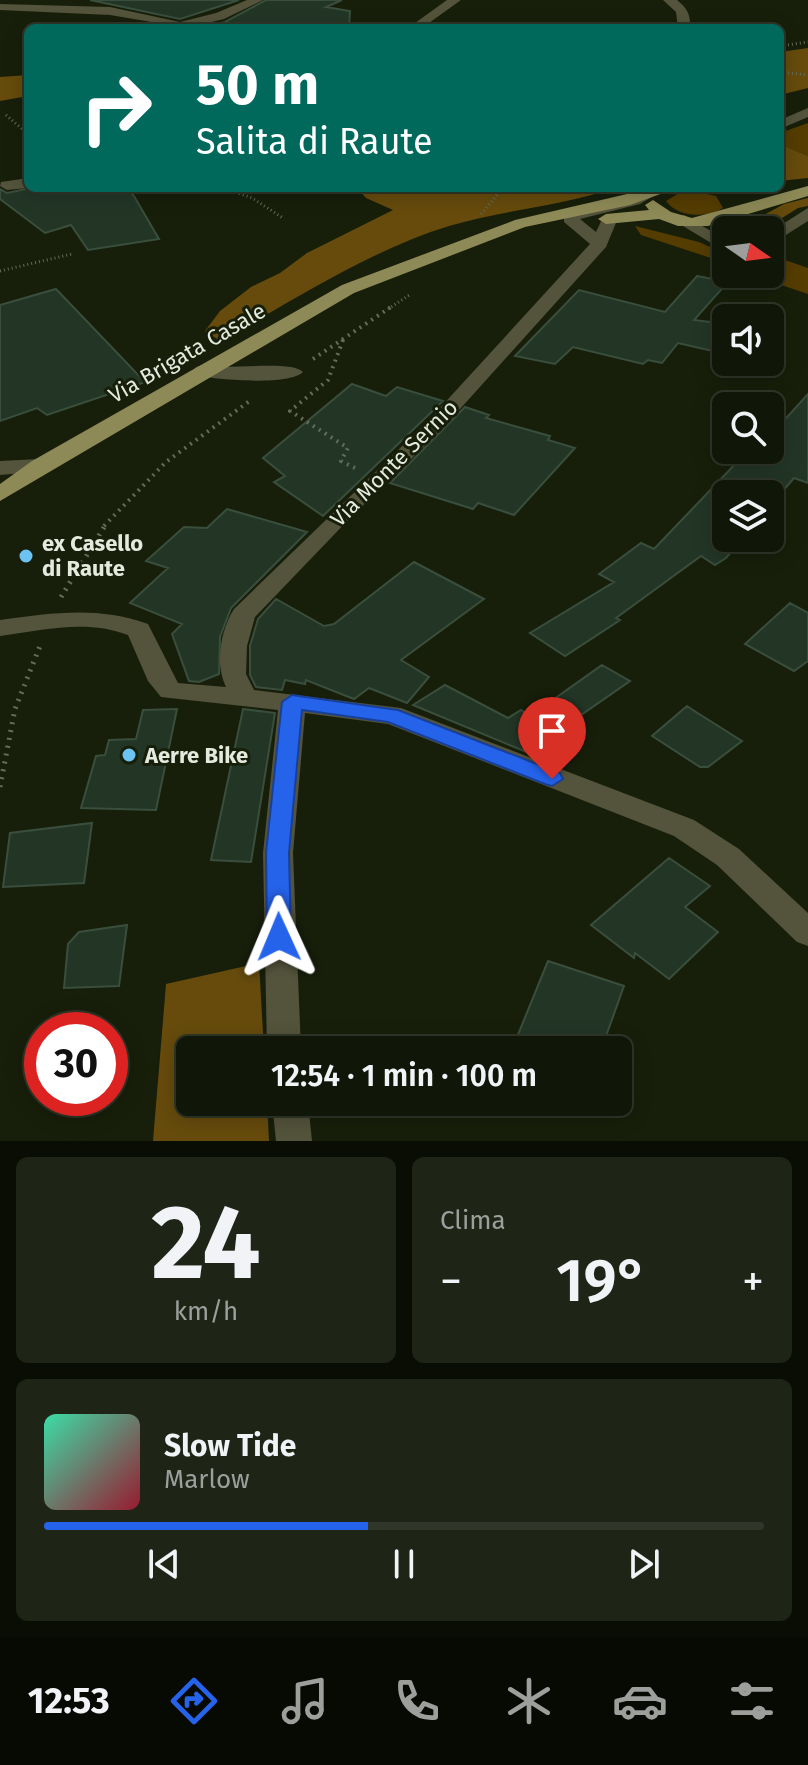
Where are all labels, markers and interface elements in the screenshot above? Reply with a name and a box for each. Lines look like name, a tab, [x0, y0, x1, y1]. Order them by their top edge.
text: 50 m	[196, 52, 319, 119]
icon: right	[64, 56, 168, 160]
text: Salita di Raute	[196, 120, 433, 164]
north arrow	[712, 216, 784, 288]
map controls	[712, 216, 784, 552]
street label: Via Brigata Casale	[104, 297, 270, 409]
button: sound	[712, 304, 784, 376]
button: search	[712, 392, 784, 464]
street label: Via Monte Sernio	[325, 394, 463, 532]
button: layers	[712, 480, 784, 552]
place label: ex Casello di Raute	[42, 530, 143, 582]
marker: ex Casello di Raute	[17, 547, 35, 565]
pin	[518, 697, 586, 779]
icon: arrive	[530, 709, 574, 753]
place label: Aerre Bike	[144, 742, 248, 769]
marker: Aerre Bike	[120, 746, 138, 764]
position arrow	[237, 895, 321, 979]
speed limit sign: 30	[24, 1012, 128, 1116]
text: 12:54 · 1 min · 100 m	[271, 1058, 537, 1094]
text: 24	[151, 1181, 261, 1306]
text: Clima	[440, 1205, 506, 1236]
text: 19°	[556, 1245, 648, 1317]
text: −	[440, 1255, 462, 1308]
text: +	[742, 1255, 764, 1308]
text: km/h	[174, 1296, 238, 1327]
text: Slow Tide	[164, 1428, 296, 1464]
text: Marlow	[164, 1464, 250, 1495]
icon: previous	[142, 1542, 186, 1586]
icon: pause	[382, 1542, 426, 1586]
icon: next	[622, 1542, 666, 1586]
icon: directions	[166, 1673, 222, 1729]
icon: music	[277, 1673, 333, 1729]
icon: phone	[389, 1673, 445, 1729]
icon: climate	[501, 1673, 557, 1729]
icon: car	[612, 1673, 668, 1729]
icon: filters	[724, 1673, 780, 1729]
text: 12:53	[28, 1679, 110, 1723]

